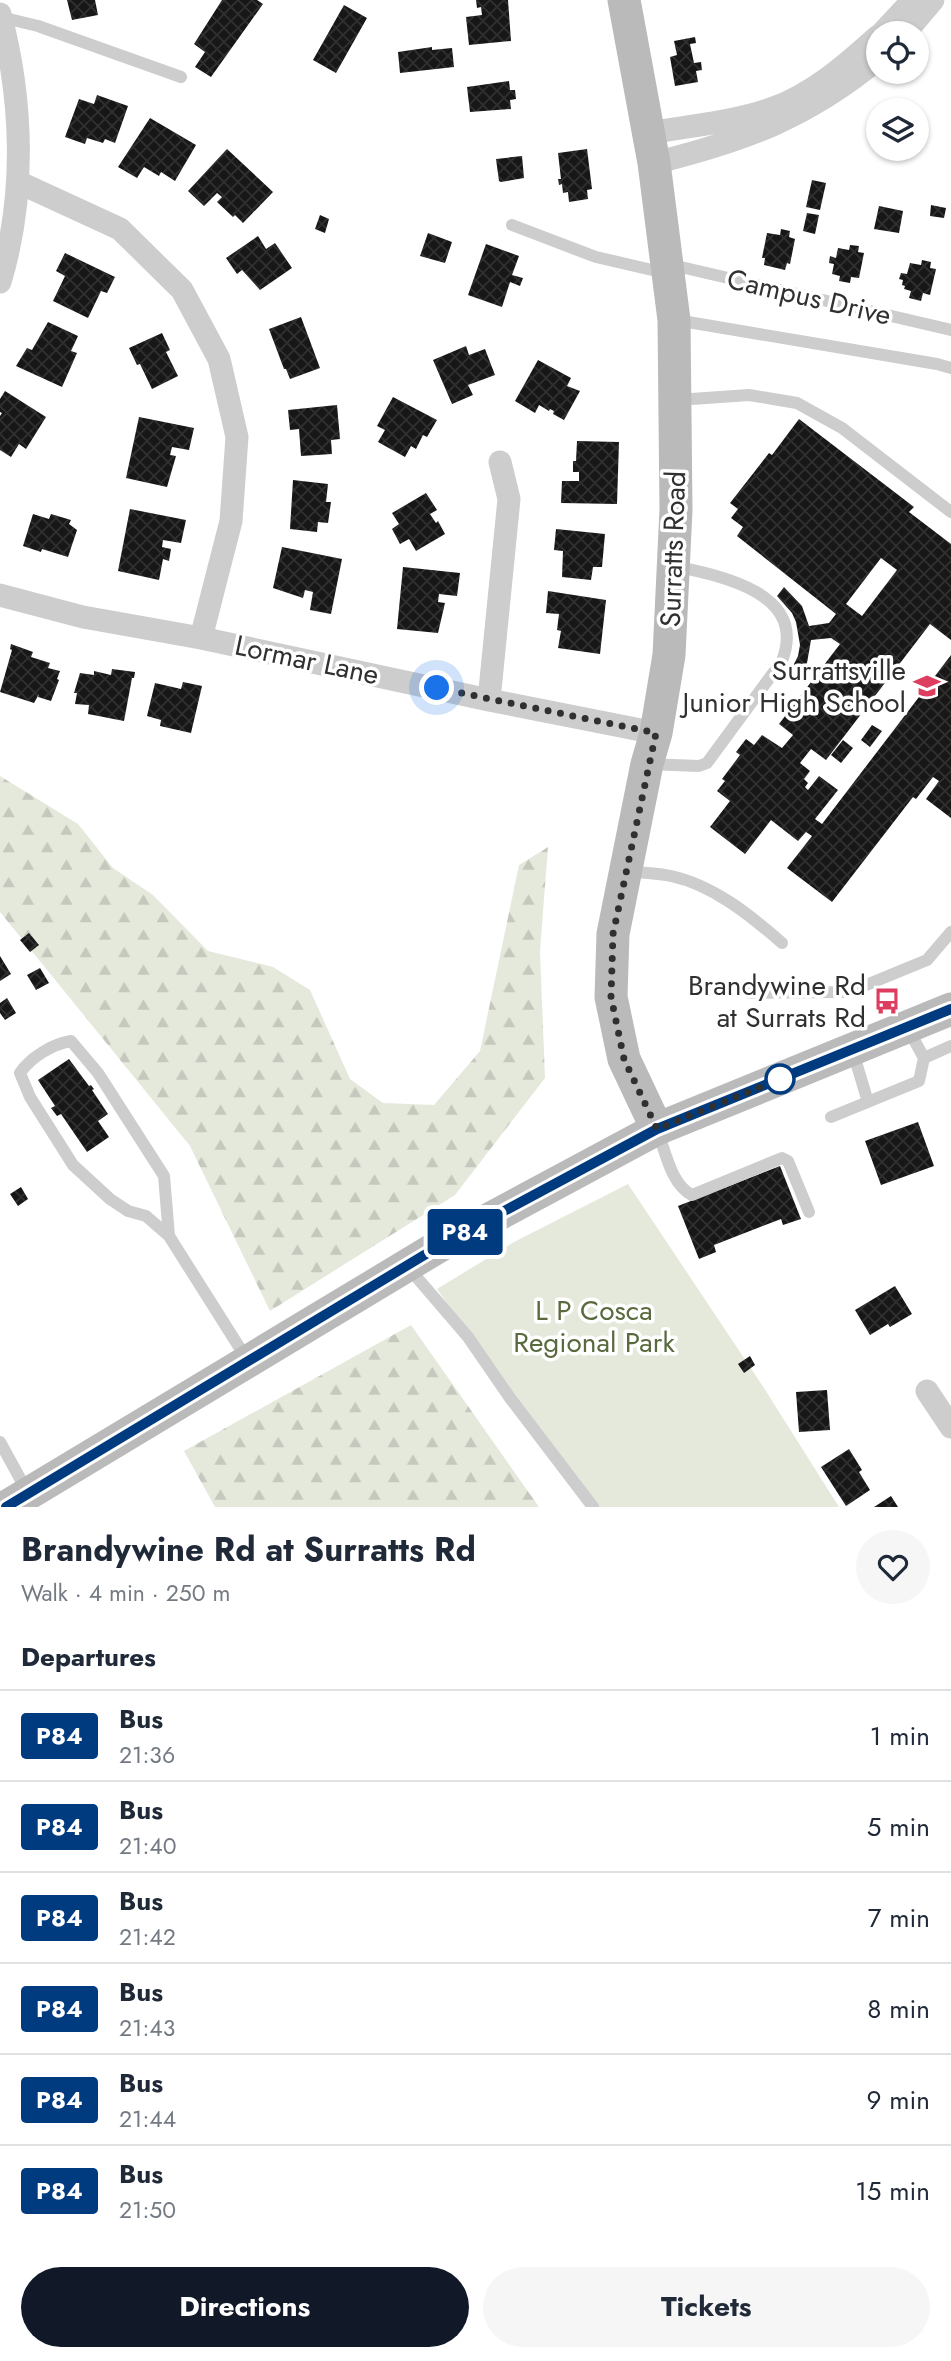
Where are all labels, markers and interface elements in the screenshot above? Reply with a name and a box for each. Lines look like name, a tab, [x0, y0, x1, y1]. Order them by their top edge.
map controls	[866, 21, 929, 161]
button: locate	[866, 21, 929, 84]
button: layers	[866, 98, 929, 161]
street label: Campus Drive	[723, 258, 895, 336]
street label: Surratts Road	[650, 470, 696, 628]
street label: Lormar Lane	[231, 625, 383, 695]
place label: Surrattsville Junior High School	[679, 650, 906, 723]
your location	[419, 670, 454, 705]
school or university icon: Surrattsville Junior High School	[912, 671, 942, 701]
place label: Brandywine Rd at Surrats Rd	[688, 965, 866, 1038]
bus stop icon: Brandywine Rd at Surrats Rd	[872, 986, 902, 1016]
unlabelled marker	[765, 1064, 795, 1094]
line badge: P84	[425, 1209, 505, 1255]
text: P84	[442, 1214, 488, 1249]
park label: L P Cosca Regional Park	[513, 1290, 675, 1363]
text: Brandywine Rd at Surratts Rd	[21, 1526, 476, 1573]
button: heart	[856, 1530, 930, 1604]
text: Walk · 4 min · 250 m	[21, 1576, 230, 1610]
text: Departures	[21, 1638, 156, 1676]
text: Bus	[119, 1700, 163, 1738]
text: 1 min	[870, 1717, 930, 1755]
text: P84	[36, 1718, 83, 1753]
text: 21:36	[119, 1738, 175, 1772]
text: Bus	[119, 1791, 163, 1829]
text: 5 min	[867, 1808, 930, 1846]
text: P84	[36, 1809, 83, 1844]
text: 21:40	[119, 1829, 177, 1863]
text: Bus	[119, 1882, 163, 1920]
text: 7 min	[868, 1899, 930, 1937]
text: P84	[36, 1900, 83, 1935]
text: 21:42	[119, 1920, 176, 1954]
text: Bus	[119, 1973, 163, 2011]
text: 8 min	[867, 1990, 930, 2028]
text: P84	[36, 1991, 83, 2026]
text: 21:43	[119, 2011, 175, 2045]
text: Bus	[119, 2064, 163, 2102]
text: 9 min	[867, 2081, 930, 2119]
text: P84	[36, 2082, 83, 2117]
text: 21:44	[119, 2102, 176, 2136]
text: Bus	[119, 2155, 163, 2193]
text: 15 min	[855, 2172, 930, 2210]
text: P84	[36, 2173, 83, 2208]
text: 21:50	[119, 2193, 176, 2227]
button: Directions	[21, 2267, 469, 2347]
button: Tickets	[483, 2267, 930, 2347]

